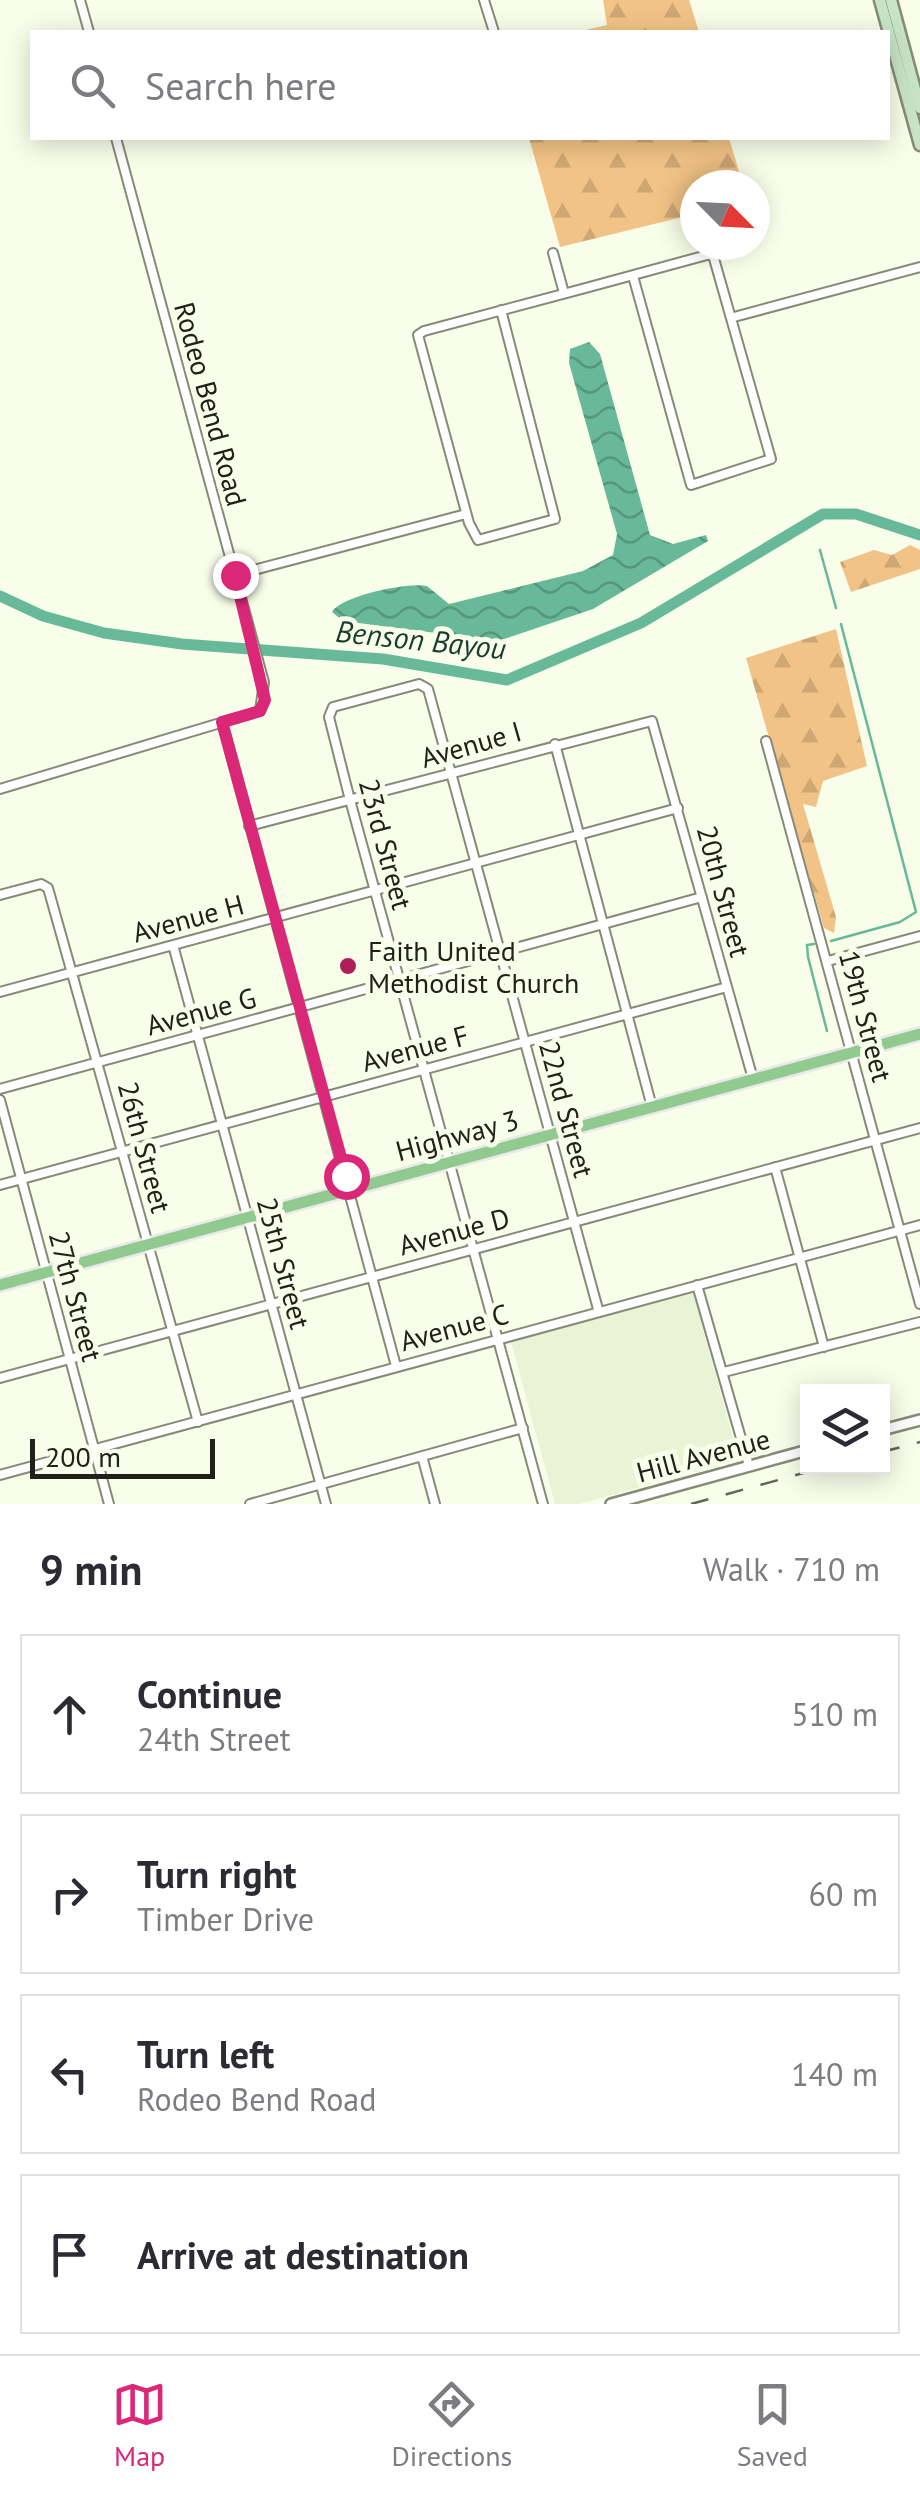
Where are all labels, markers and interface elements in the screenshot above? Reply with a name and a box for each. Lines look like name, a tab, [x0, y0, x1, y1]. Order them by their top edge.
search box	[30, 30, 890, 140]
icon: search	[65, 58, 120, 113]
text: Search here	[145, 61, 337, 110]
north arrow	[680, 170, 770, 260]
street label: Rodeo Bend Road	[166, 298, 256, 510]
route end	[213, 553, 259, 599]
water label: Benson Bayou	[334, 611, 508, 667]
street label: Avenue I	[416, 712, 526, 776]
street label: 23rd Street	[351, 774, 421, 914]
street label: 20th Street	[689, 821, 759, 961]
street label: Avenue H	[128, 885, 248, 951]
place label: Faith United Methodist Church	[368, 932, 579, 1001]
street label: 19th Street	[831, 946, 901, 1086]
marker: Faith United Methodist Church	[337, 955, 359, 977]
street label: Avenue G	[142, 979, 260, 1043]
street label: Avenue F	[357, 1016, 473, 1080]
street label: 22nd Street	[531, 1037, 603, 1182]
street label: 26th Street	[110, 1077, 180, 1217]
street label: Highway 3	[391, 1101, 523, 1169]
route start	[324, 1154, 370, 1200]
street label: 25th Street	[249, 1193, 319, 1333]
street label: Avenue D	[395, 1198, 513, 1264]
street label: 27th Street	[41, 1227, 111, 1366]
street label: Avenue C	[396, 1295, 512, 1359]
map controls	[800, 1384, 890, 1474]
button: layers	[800, 1384, 890, 1474]
street label: Hill Avenue	[632, 1419, 774, 1491]
scale bar	[30, 1434, 215, 1478]
text: 200 m	[45, 1438, 121, 1475]
text: 9 min	[40, 1542, 142, 1597]
text: Walk · 710 m	[703, 1548, 880, 1590]
text: Continue	[137, 1669, 282, 1718]
icon: ahead	[42, 1687, 97, 1742]
text: 510 m	[791, 1693, 878, 1735]
text: 24th Street	[137, 1718, 291, 1760]
text: Turn right	[137, 1849, 297, 1898]
icon: right	[42, 1867, 97, 1922]
text: 60 m	[809, 1873, 878, 1915]
text: Timber Drive	[137, 1898, 314, 1940]
text: Turn left	[137, 2029, 274, 2078]
icon: left	[42, 2047, 97, 2102]
text: 140 m	[791, 2053, 878, 2095]
text: Rodeo Bend Road	[137, 2078, 376, 2120]
icon: arrive	[42, 2227, 97, 2282]
text: Arrive at destination	[137, 2230, 469, 2279]
tab: Map	[112, 2377, 167, 2474]
tab: Directions	[391, 2377, 512, 2474]
tab: Saved	[737, 2377, 808, 2474]

